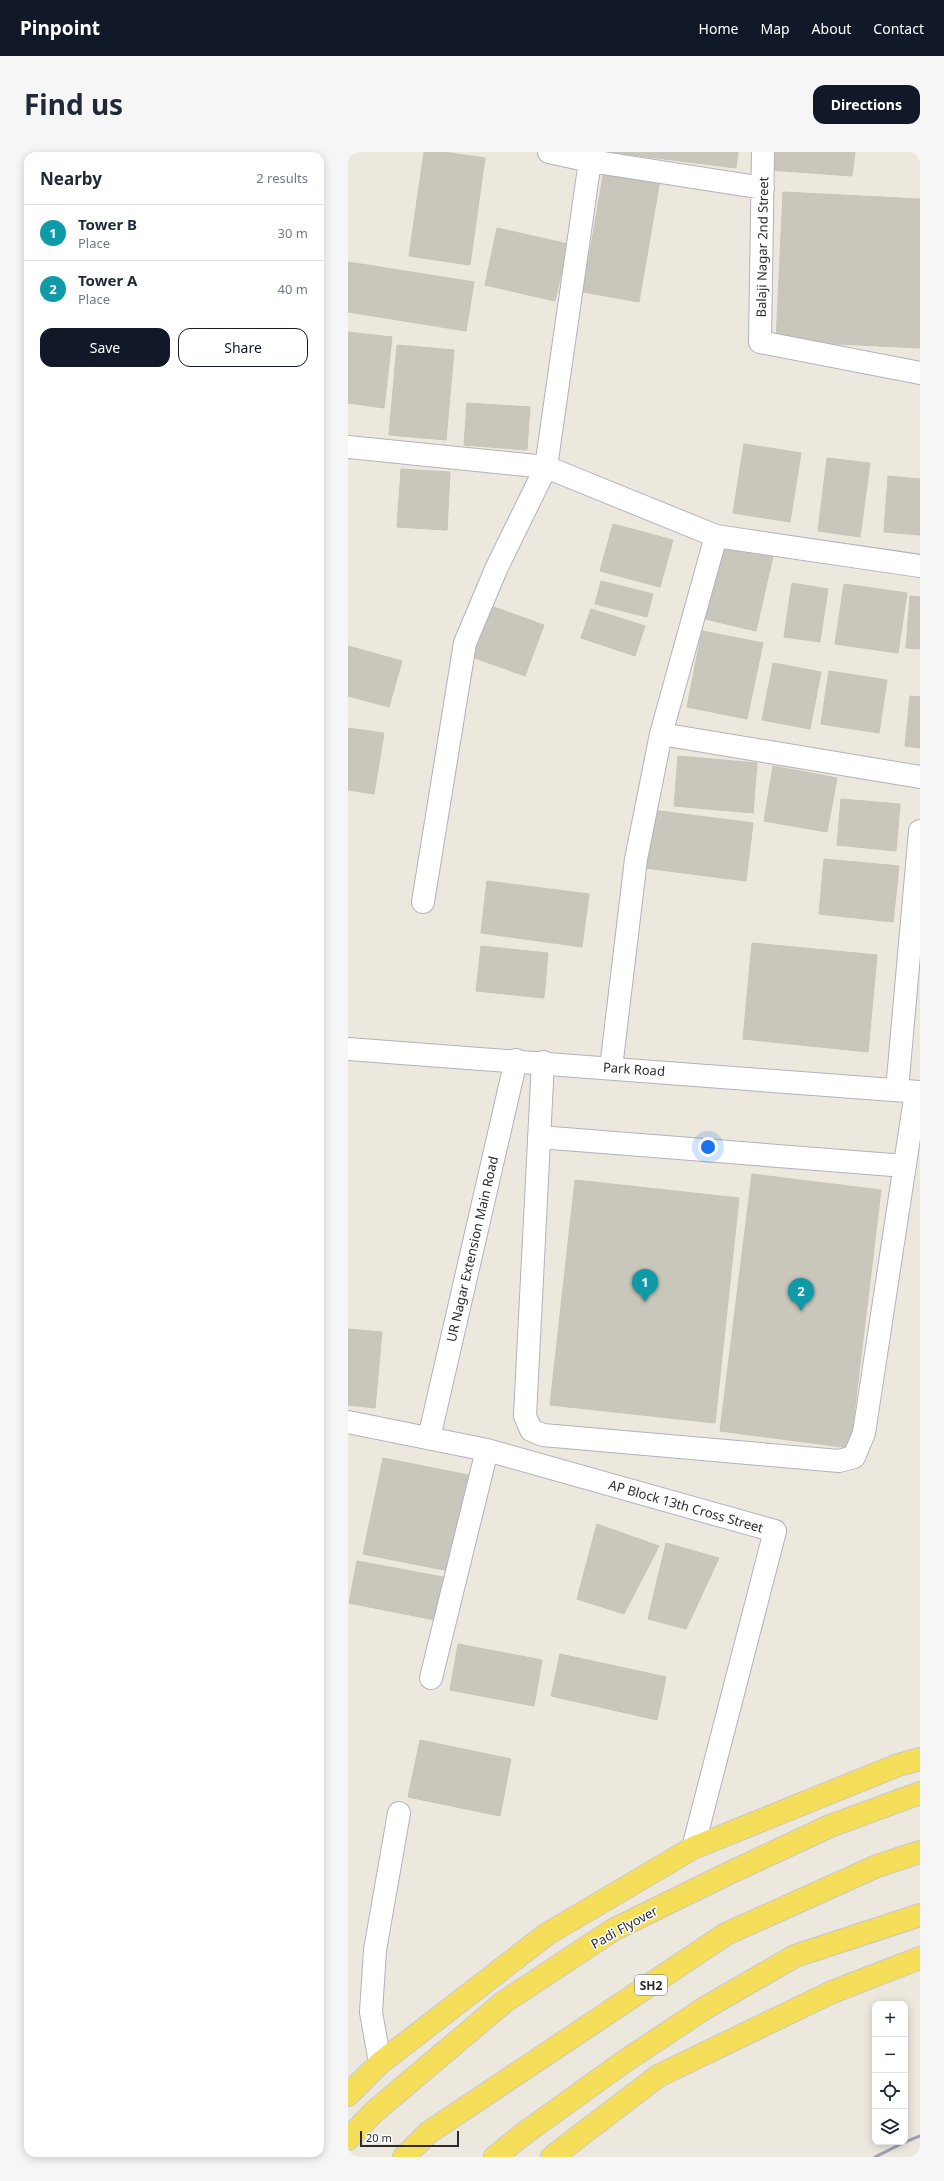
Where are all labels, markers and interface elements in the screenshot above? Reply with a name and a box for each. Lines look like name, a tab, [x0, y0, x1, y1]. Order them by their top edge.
text: Pinpoint	[20, 15, 100, 41]
text: Home	[699, 19, 738, 38]
text: Map	[760, 19, 790, 38]
text: About	[812, 19, 851, 38]
text: Contact	[873, 19, 924, 38]
text: Find us	[24, 85, 123, 123]
button: Directions	[813, 85, 920, 124]
text: Nearby	[40, 167, 102, 190]
text: 2 results	[256, 169, 308, 187]
street label: Balaji Nagar 2nd Street	[752, 176, 772, 318]
text: Tower B	[78, 214, 137, 234]
text: 1	[49, 224, 57, 242]
text: 30 m	[278, 224, 308, 242]
text: Place	[78, 234, 110, 252]
text: Tower A	[78, 270, 137, 290]
text: 2	[49, 280, 57, 298]
text: 40 m	[278, 280, 308, 298]
text: Place	[78, 290, 110, 308]
button: Save	[40, 328, 170, 367]
button: Share	[178, 328, 308, 367]
street label: Park Road	[602, 1058, 666, 1080]
your location	[698, 1137, 718, 1157]
street label: UR Nagar Extension Main Road	[442, 1154, 502, 1344]
pin: 1	[632, 1269, 658, 1302]
pin: 2	[788, 1278, 814, 1311]
street label: AP Block 13th Cross Street	[607, 1475, 766, 1537]
street label: Padi Flyover	[587, 1901, 661, 1953]
road number: SH2	[635, 1975, 667, 1995]
map controls	[872, 2001, 908, 2145]
button: +	[872, 2001, 908, 2037]
button: −	[872, 2037, 908, 2073]
button: locate	[872, 2073, 908, 2109]
button: layers	[872, 2109, 908, 2145]
scale bar	[360, 2129, 459, 2148]
text: 20 m	[366, 2130, 392, 2145]

